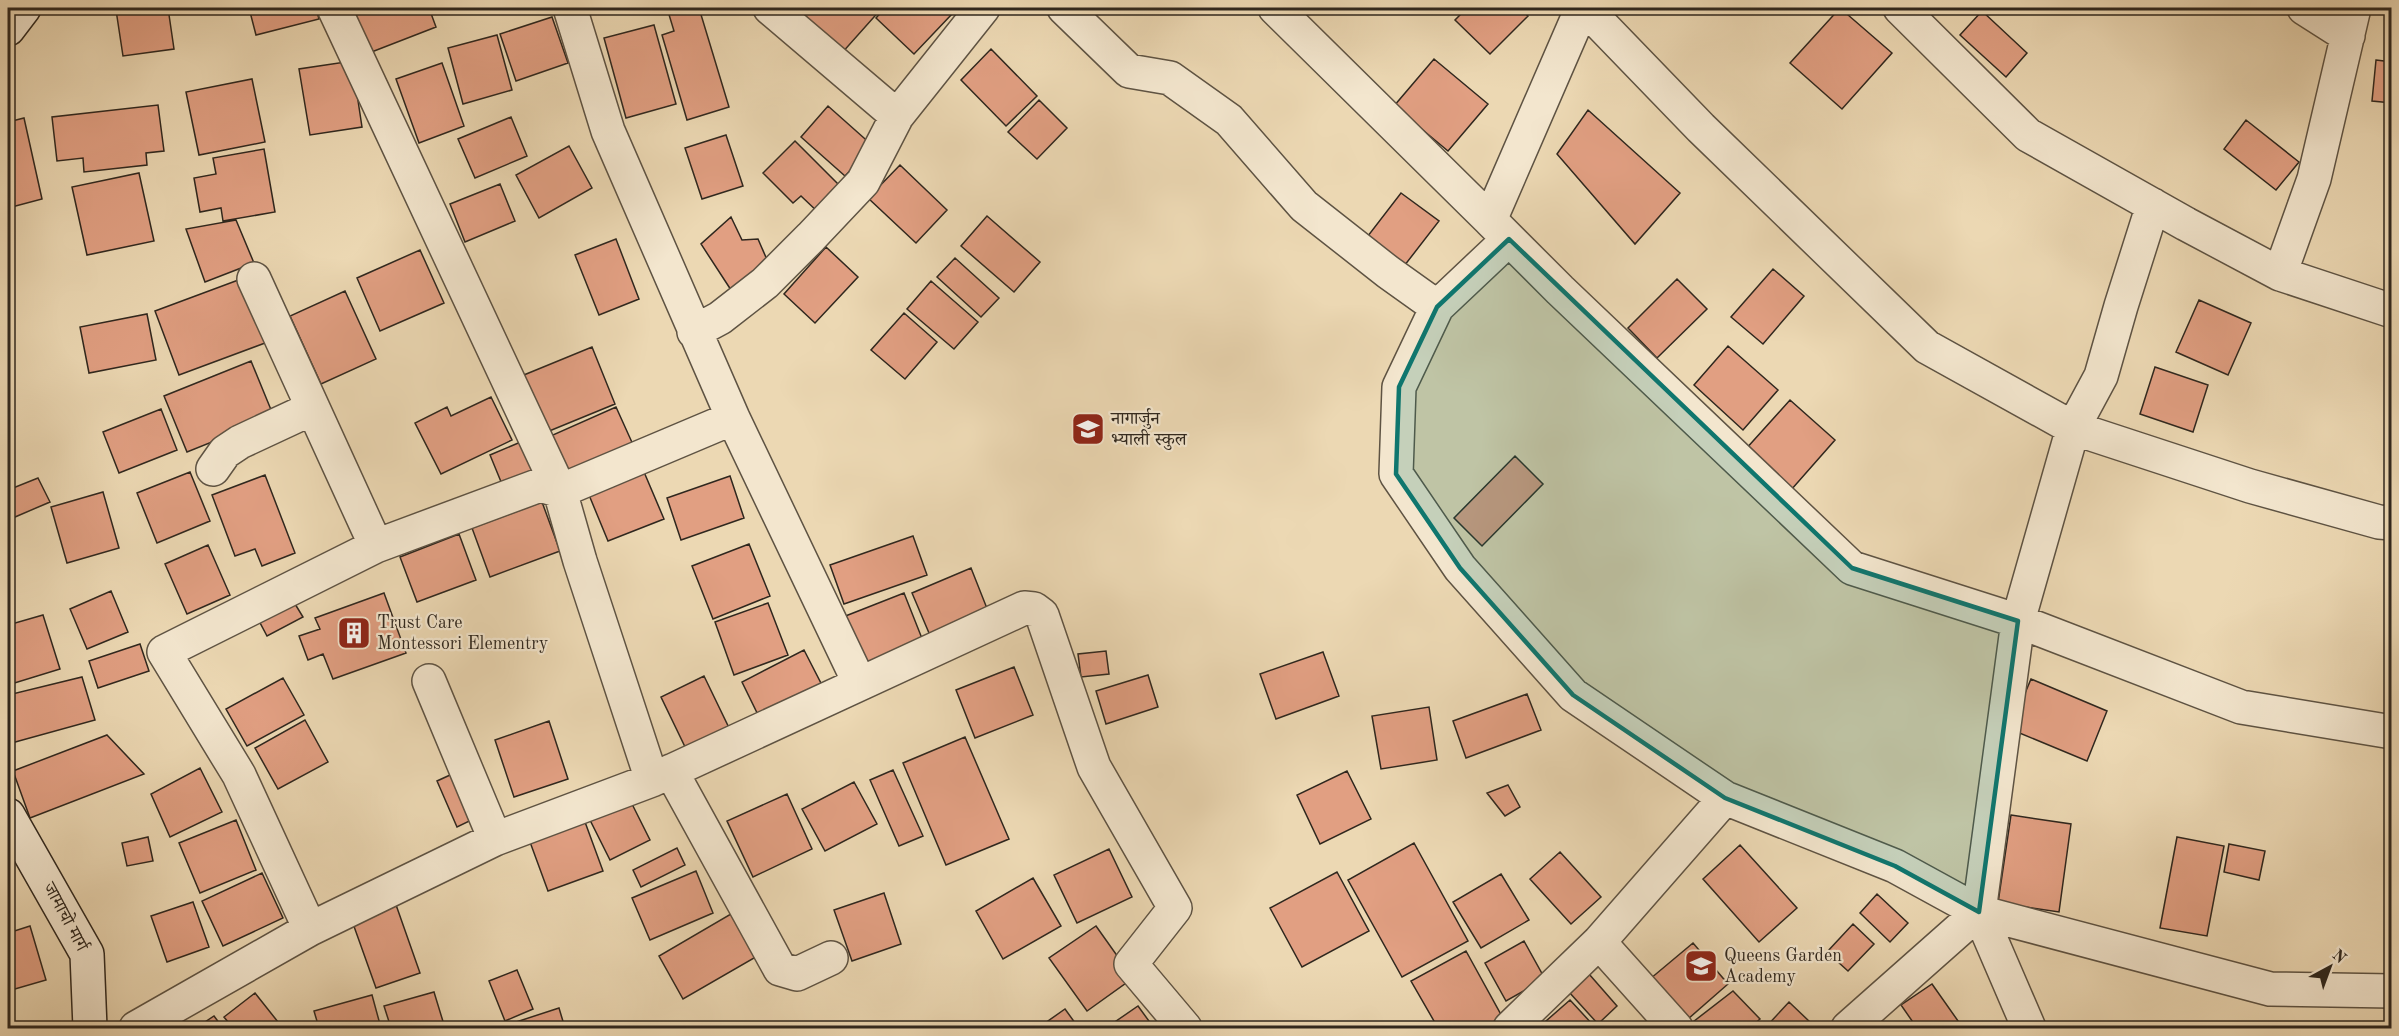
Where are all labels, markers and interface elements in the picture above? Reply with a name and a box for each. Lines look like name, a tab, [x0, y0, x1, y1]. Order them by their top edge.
place label: नागार्जुन भ्याली स्कुल	[1110, 408, 1188, 450]
school or university icon: नागार्जुन भ्याली स्कुल	[1070, 411, 1106, 447]
place label: Trust Care Montessori Elementry	[377, 614, 549, 653]
building icon: Trust Care Montessori Elementry	[336, 615, 372, 651]
street label: जामाचो मार्ग	[39, 878, 93, 956]
north arrow	[2300, 937, 2360, 997]
place label: Queens Garden Academy	[1724, 947, 1842, 986]
text: N	[2329, 947, 2349, 968]
school or university icon: Queens Garden Academy	[1683, 948, 1719, 984]

